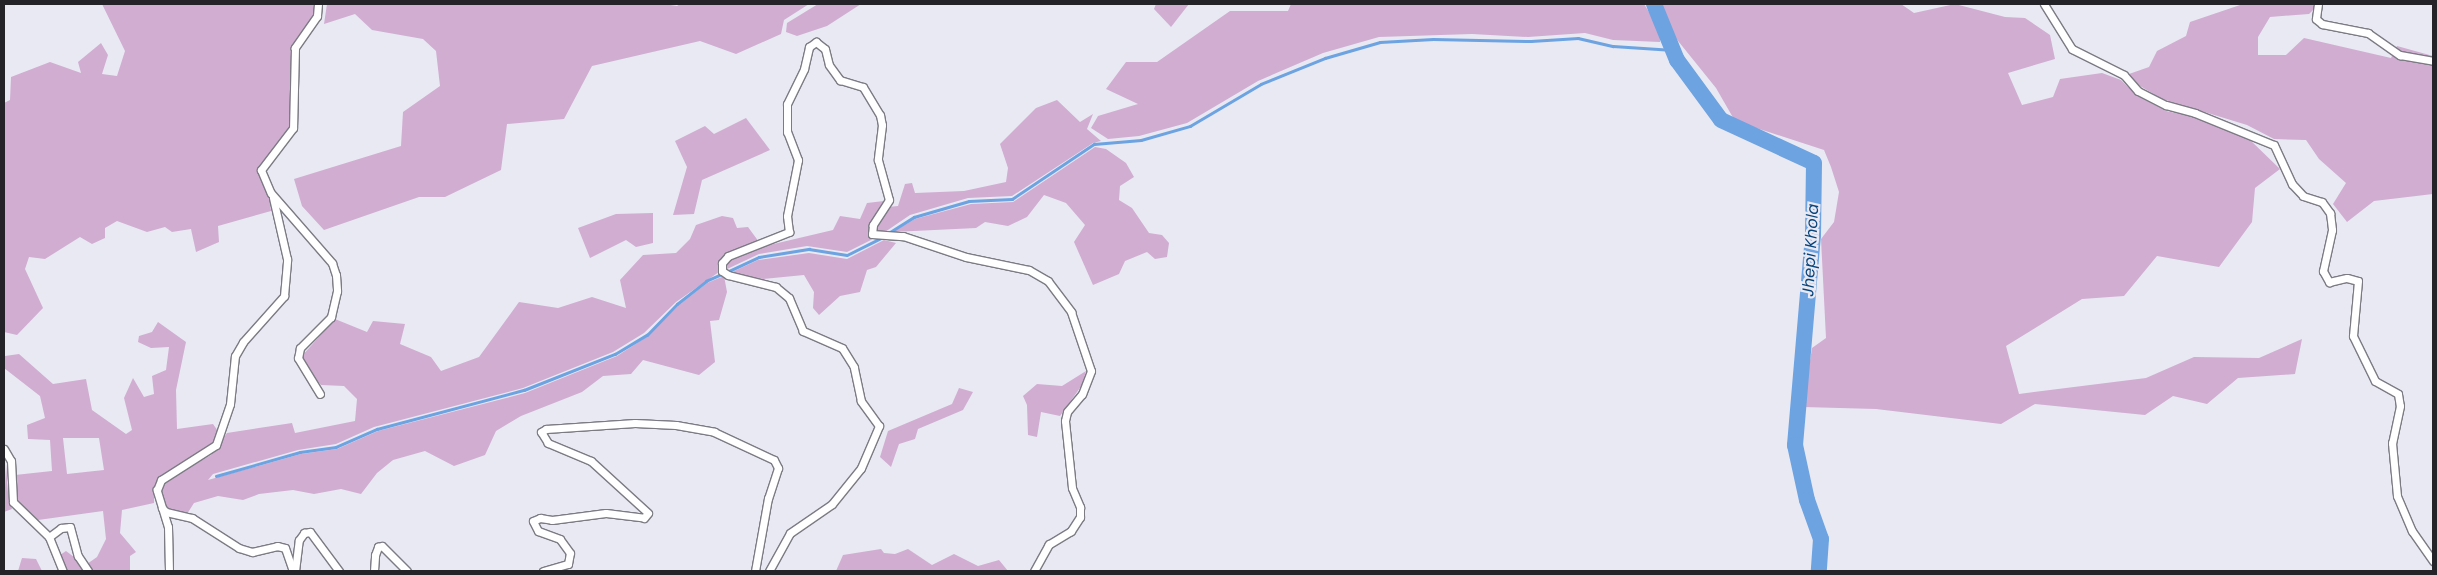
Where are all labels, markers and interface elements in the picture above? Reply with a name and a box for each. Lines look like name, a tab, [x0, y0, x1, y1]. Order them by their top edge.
water label: Jhepi Khola	[1799, 203, 1823, 297]

